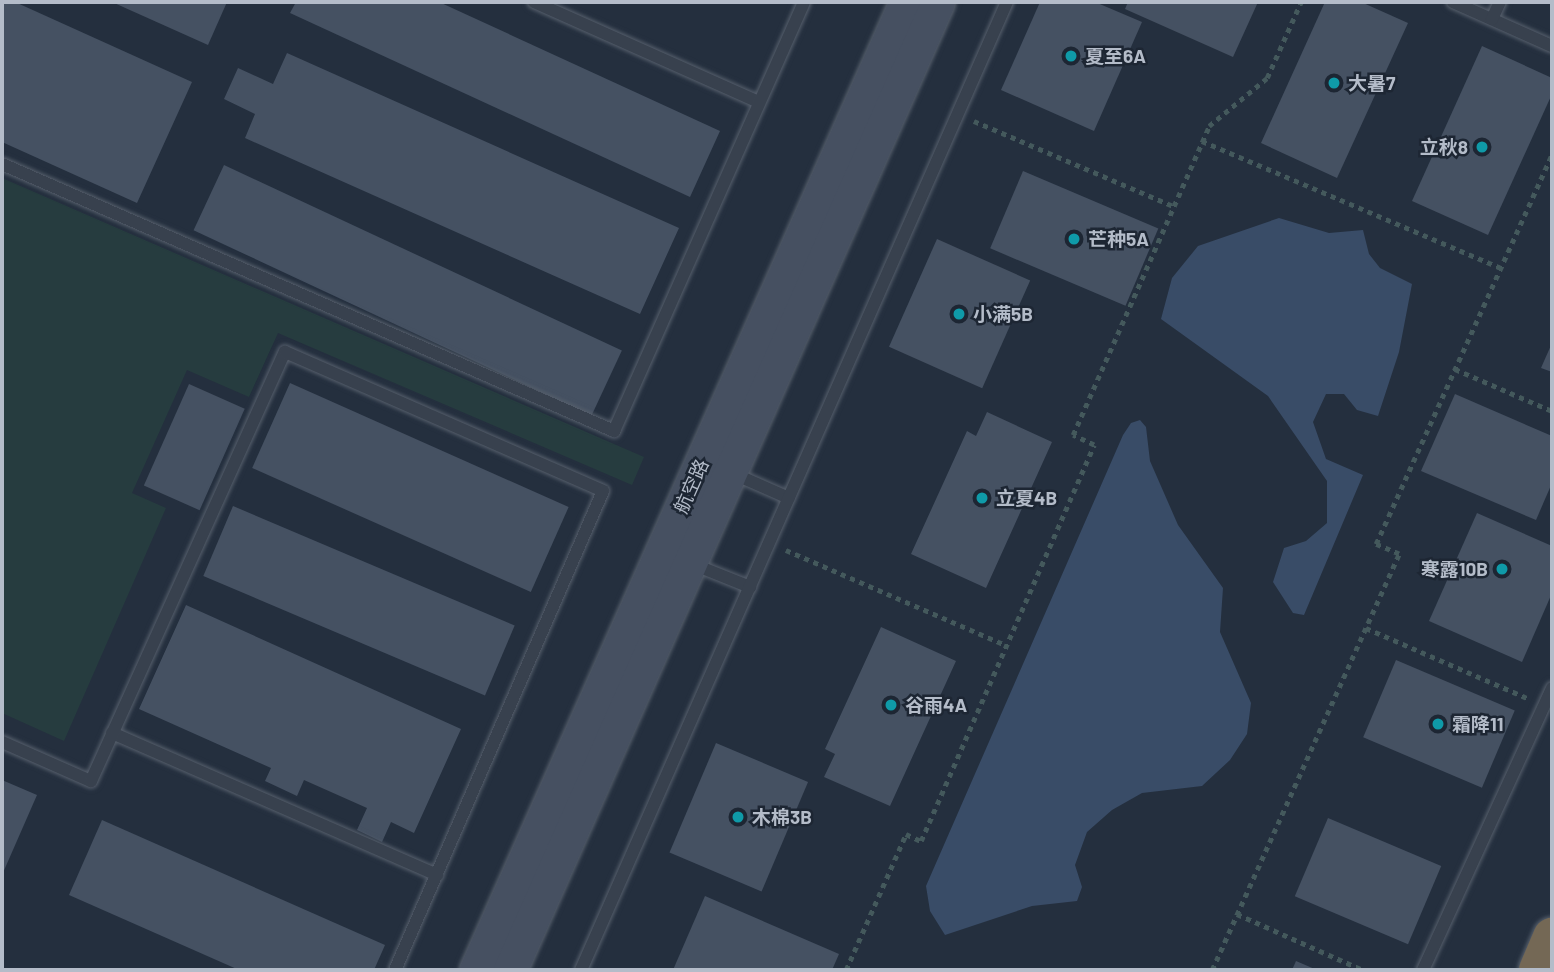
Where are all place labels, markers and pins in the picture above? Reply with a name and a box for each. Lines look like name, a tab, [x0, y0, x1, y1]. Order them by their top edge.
place label: 夏至6A	[1085, 45, 1146, 67]
marker: 夏至6A	[1063, 48, 1079, 64]
place label: 大暑7	[1348, 72, 1395, 94]
marker: 大暑7	[1326, 75, 1342, 91]
place label: 立秋8	[1420, 136, 1468, 158]
marker: 立秋8	[1474, 139, 1490, 155]
place label: 芒种5A	[1088, 228, 1149, 250]
marker: 芒种5A	[1066, 231, 1082, 247]
place label: 小满5B	[973, 303, 1033, 325]
marker: 小满5B	[951, 306, 967, 322]
place label: 立夏4B	[996, 487, 1057, 509]
marker: 立夏4B	[974, 490, 990, 506]
place label: 寒露10B	[1421, 558, 1488, 580]
marker: 寒露10B	[1494, 561, 1510, 577]
place label: 谷雨4A	[905, 694, 967, 716]
marker: 谷雨4A	[883, 697, 899, 713]
place label: 霜降11	[1452, 713, 1504, 735]
marker: 霜降11	[1430, 716, 1446, 732]
place label: 木棉3B	[752, 806, 812, 828]
marker: 木棉3B	[730, 809, 746, 825]

